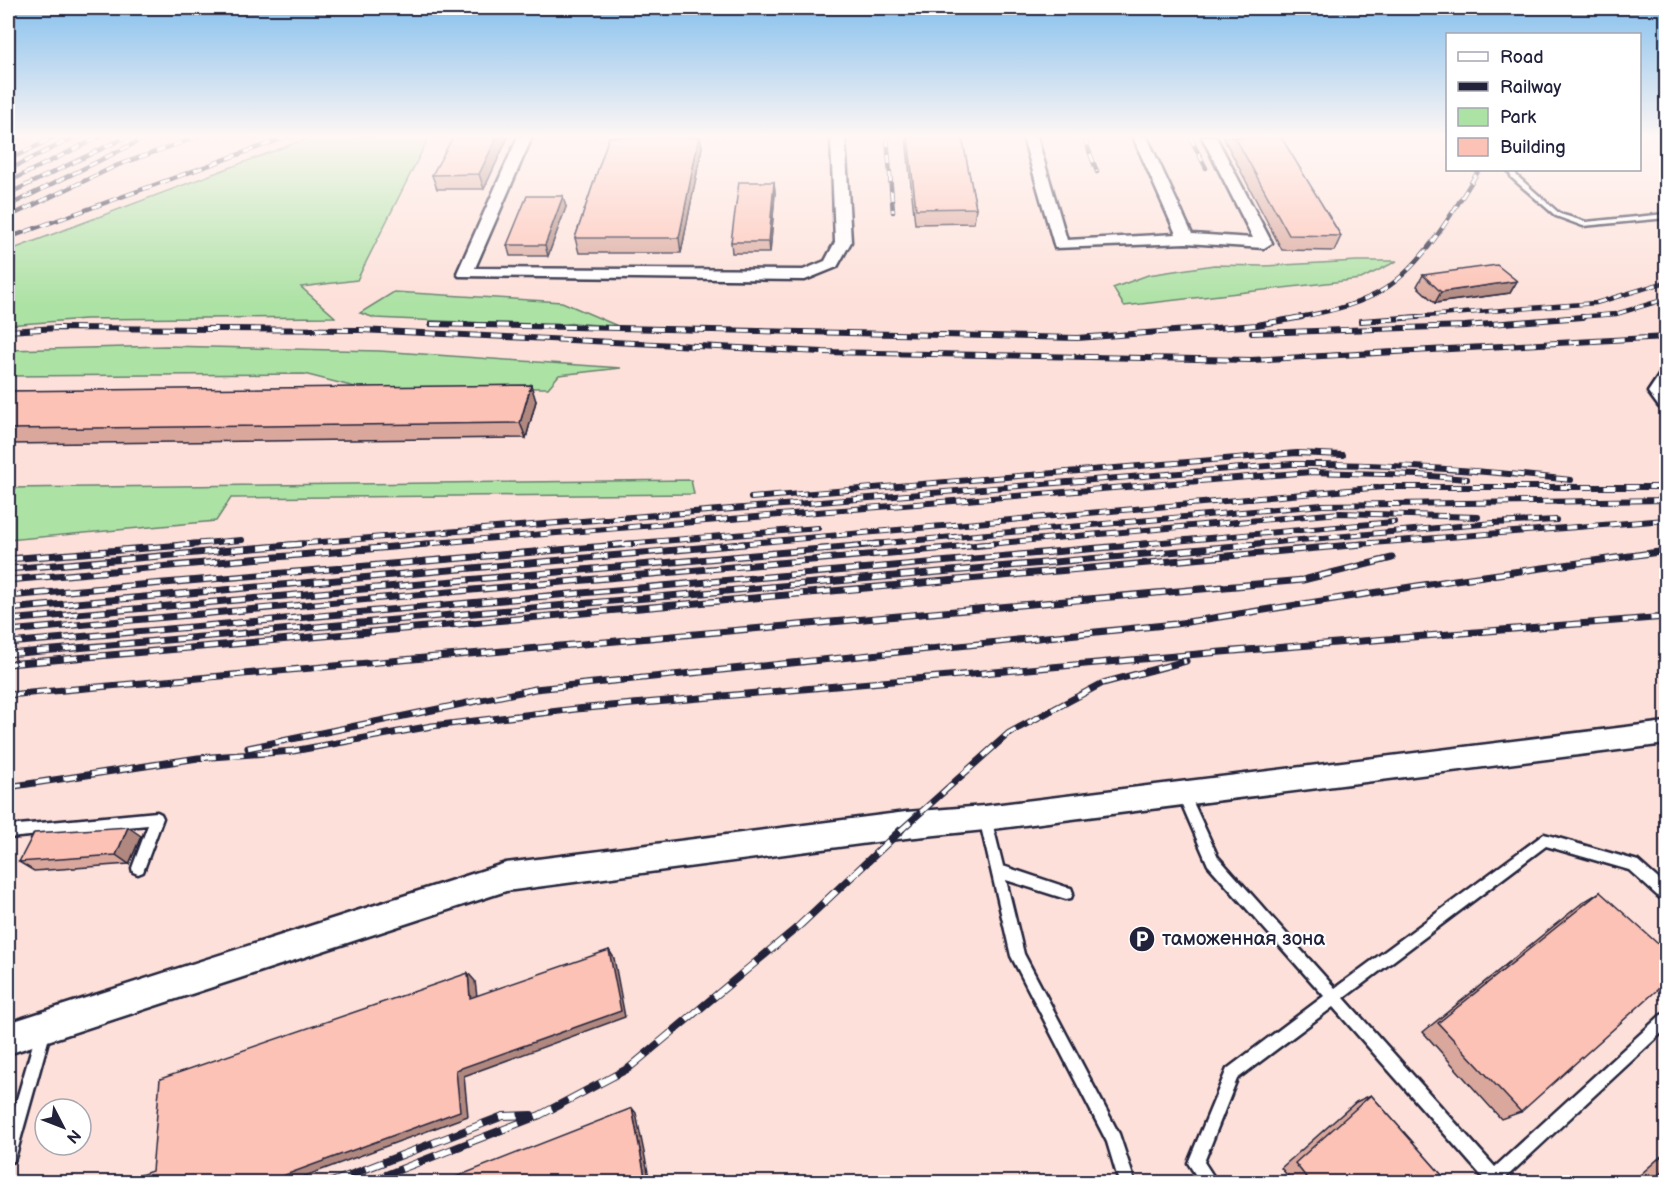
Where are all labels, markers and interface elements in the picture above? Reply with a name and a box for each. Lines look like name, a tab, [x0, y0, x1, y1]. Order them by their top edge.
legend	[1446, 33, 1641, 171]
text: Road	[1500, 47, 1544, 68]
text: Railway	[1500, 77, 1562, 98]
text: Park	[1500, 107, 1536, 128]
text: Building	[1500, 137, 1566, 158]
parking icon: таможенная зона	[1127, 924, 1157, 954]
place label: таможенная зона	[1162, 927, 1325, 951]
north arrow	[33, 1097, 93, 1157]
text: N	[62, 1125, 84, 1147]

